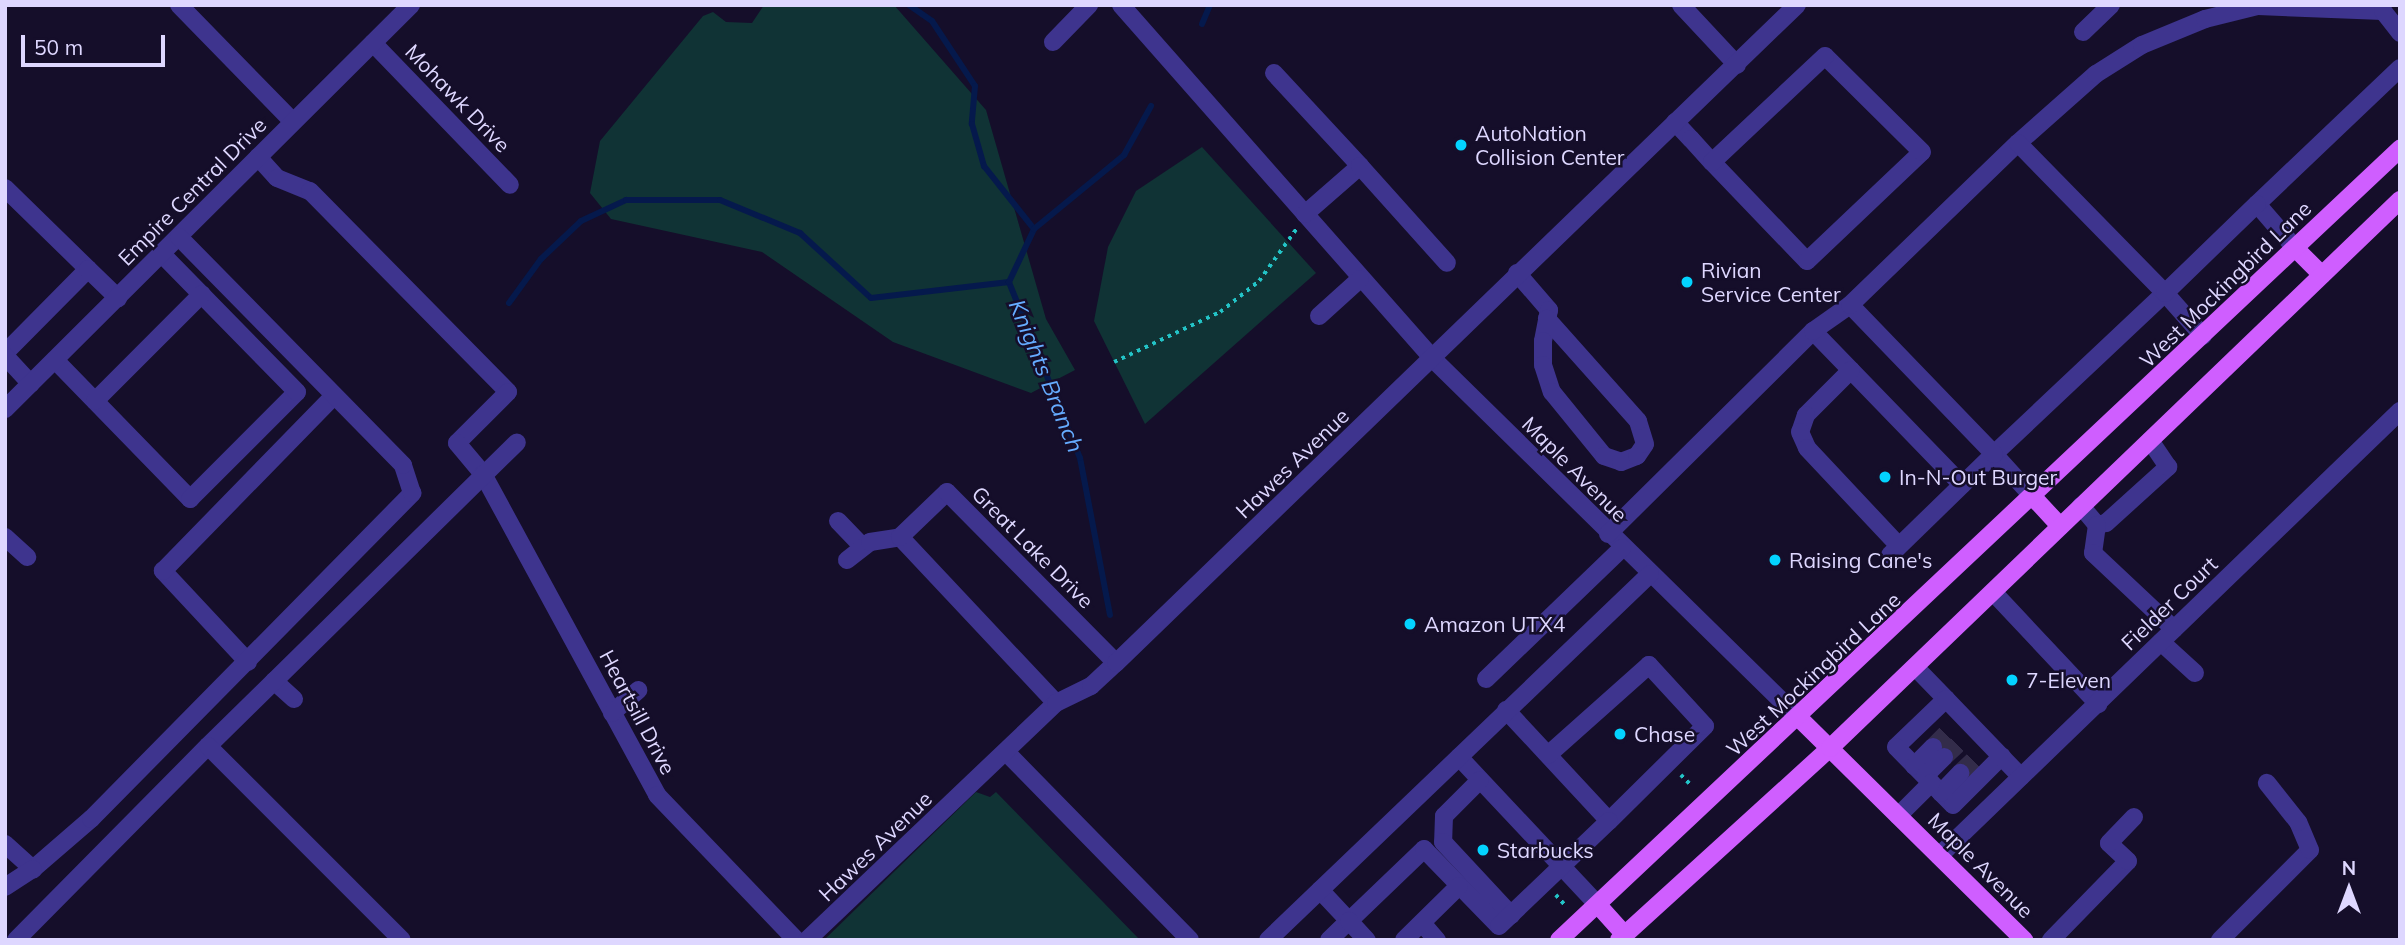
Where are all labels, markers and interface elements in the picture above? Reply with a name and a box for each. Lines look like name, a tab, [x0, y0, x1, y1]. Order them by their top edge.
scale bar	[24, 21, 168, 65]
text: 50 m	[34, 34, 83, 60]
street label: Mohawk Drive	[400, 39, 516, 157]
street label: Empire Central Drive	[113, 112, 271, 270]
place label: AutoNation Collision Center	[1475, 120, 1624, 170]
marker: AutoNation Collision Center	[1453, 137, 1469, 153]
street label: West Mockingbird Lane	[2134, 195, 2316, 373]
place label: Rivian Service Center	[1701, 257, 1841, 307]
marker: Rivian Service Center	[1679, 274, 1695, 290]
water label: Knights Branch	[1003, 296, 1089, 456]
street label: Hawes Avenue	[1230, 403, 1354, 523]
street label: Maple Avenue	[1517, 411, 1633, 527]
place label: In-N-Out Burger	[1899, 464, 2057, 490]
marker: In-N-Out Burger	[1877, 469, 1893, 485]
street label: Great Lake Drive	[967, 481, 1099, 613]
place label: Raising Cane's	[1789, 547, 1932, 573]
street label: Fielder Court	[2116, 551, 2222, 655]
marker: Raising Cane's	[1767, 552, 1783, 568]
street label: West Mockingbird Lane	[1721, 587, 1905, 761]
place label: Amazon UTX4	[1424, 611, 1565, 637]
marker: Amazon UTX4	[1402, 616, 1418, 632]
street label: Heartsill Drive	[595, 645, 681, 779]
place label: 7-Eleven	[2026, 667, 2111, 693]
marker: 7-Eleven	[2004, 672, 2020, 688]
place label: Chase	[1634, 721, 1695, 747]
marker: Chase	[1612, 726, 1628, 742]
street label: Hawes Avenue	[813, 786, 937, 906]
street label: Maple Avenue	[1923, 807, 2039, 923]
place label: Starbucks	[1497, 837, 1594, 863]
marker: Starbucks	[1475, 842, 1491, 858]
north arrow	[2314, 854, 2384, 924]
text: N	[2342, 856, 2356, 880]

